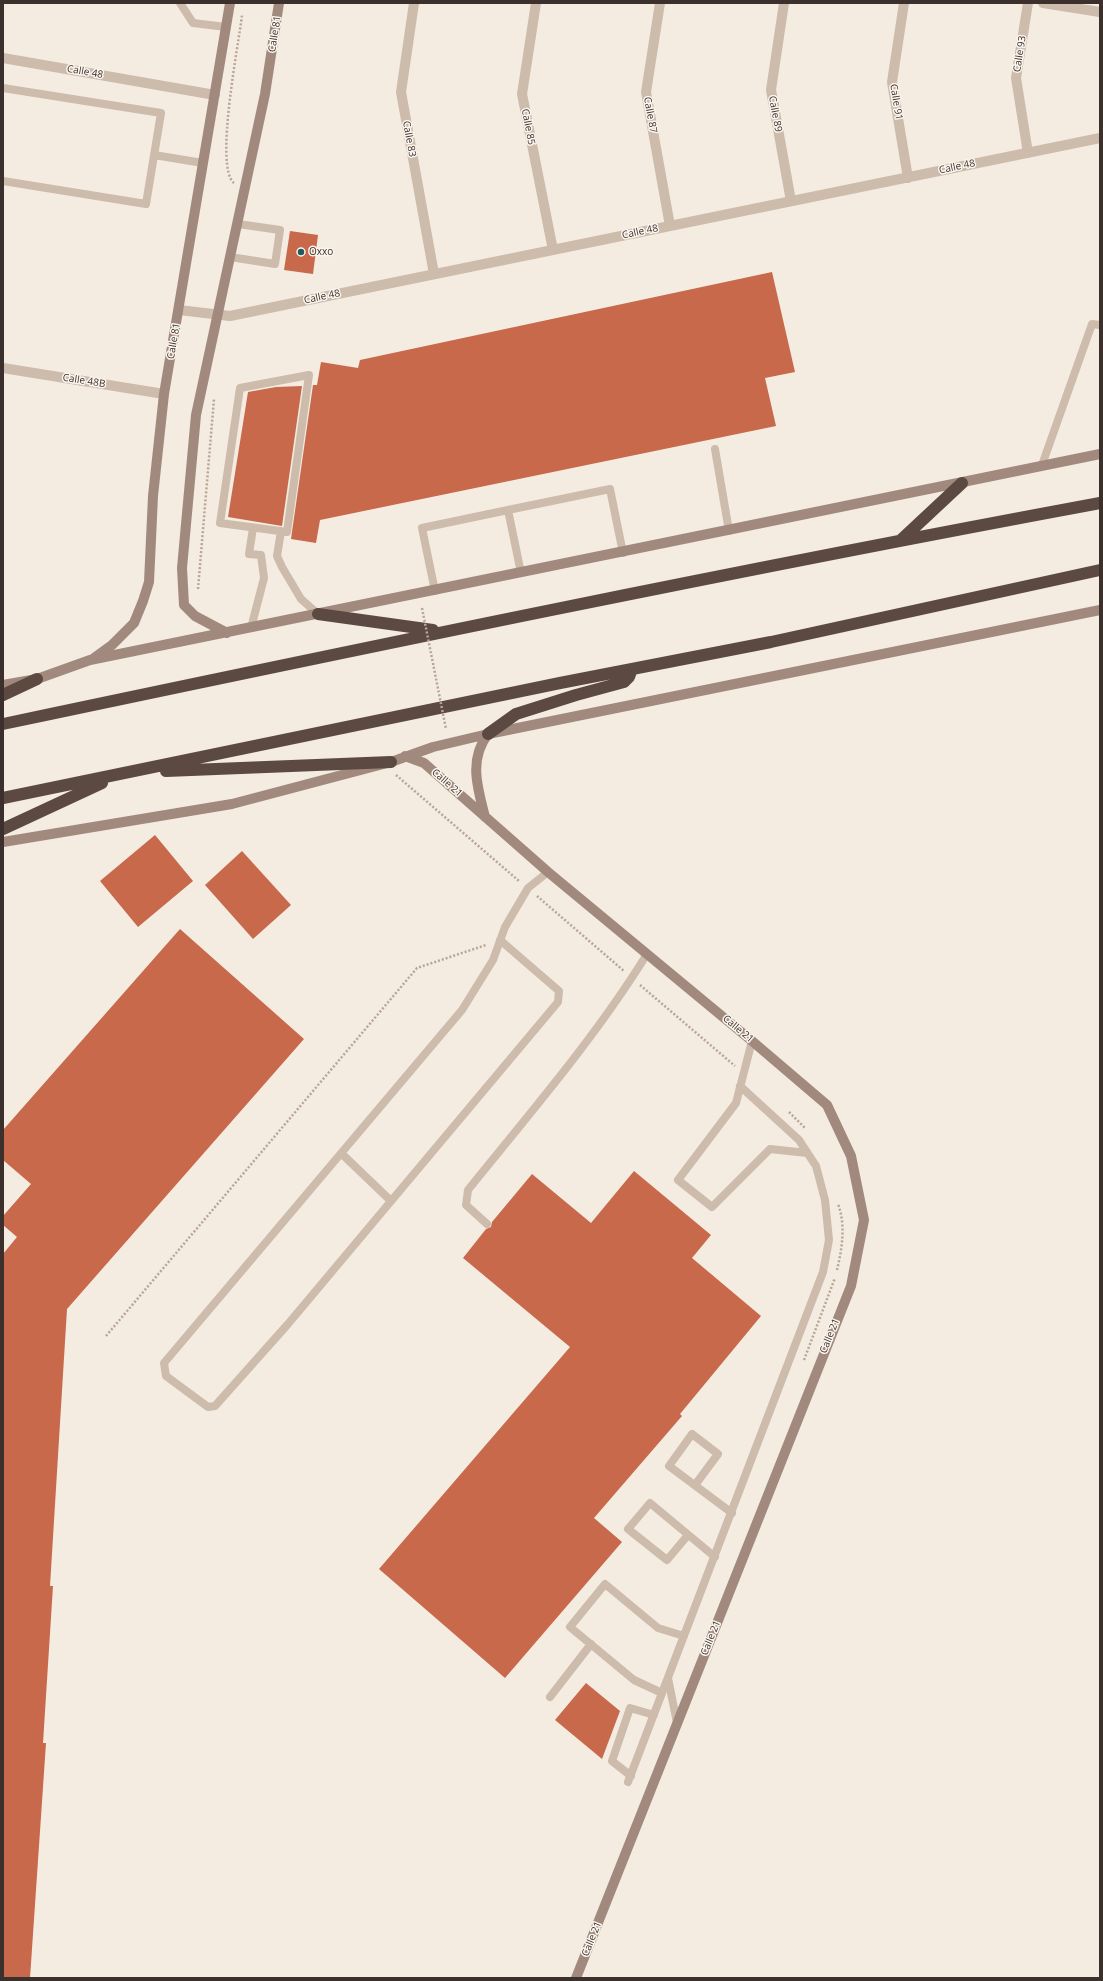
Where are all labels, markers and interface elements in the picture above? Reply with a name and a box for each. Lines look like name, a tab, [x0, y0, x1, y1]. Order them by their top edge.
street label: Calle 81	[266, 15, 284, 53]
street label: Calle 93	[1011, 35, 1029, 73]
street label: Calle 48	[66, 63, 104, 81]
street label: Calle 91	[887, 83, 905, 121]
street label: Calle 89	[766, 95, 784, 133]
street label: Calle 87	[641, 96, 659, 134]
street label: Calle 85	[519, 108, 537, 146]
street label: Calle 83	[400, 120, 418, 158]
street label: Calle 48	[938, 157, 976, 177]
street label: Calle 48	[621, 222, 659, 242]
place label: Oxxo	[309, 246, 333, 258]
marker: Oxxo	[296, 247, 306, 257]
street label: Calle 48	[303, 287, 341, 307]
street label: Calle 81	[165, 322, 183, 360]
street label: Calle 48B	[62, 372, 106, 390]
street label: Calle 21	[429, 766, 465, 800]
street label: Calle 21	[720, 1013, 756, 1045]
street label: Calle 21	[818, 1317, 842, 1355]
street label: Calle 21	[699, 1619, 723, 1657]
street label: Calle 21	[580, 1920, 604, 1958]

